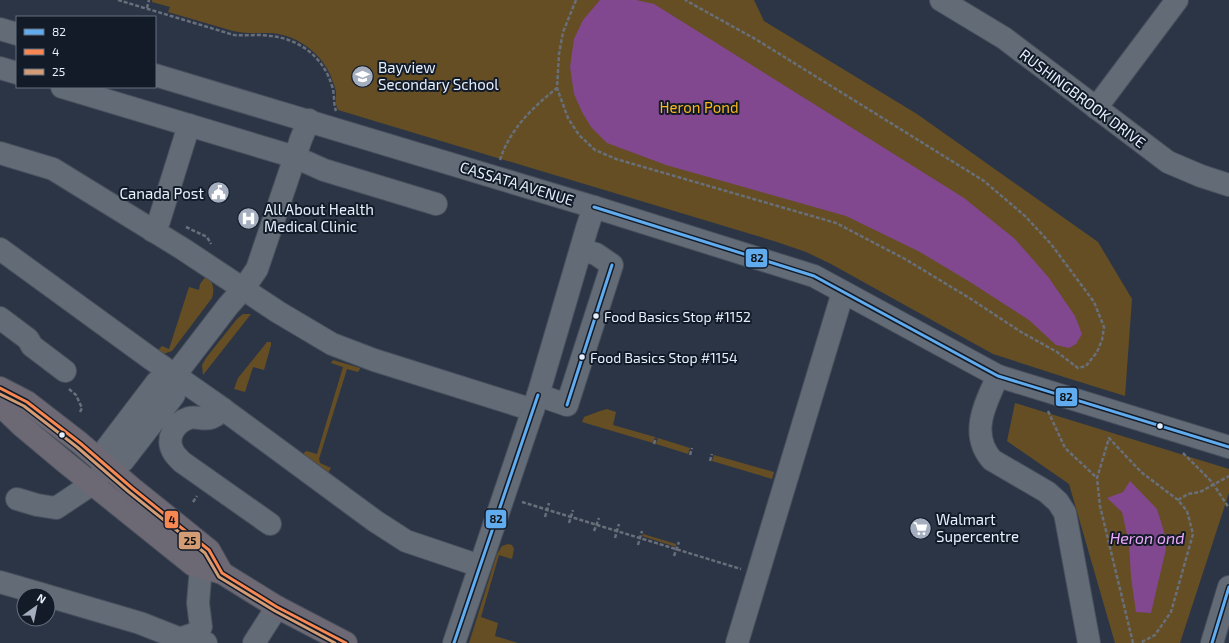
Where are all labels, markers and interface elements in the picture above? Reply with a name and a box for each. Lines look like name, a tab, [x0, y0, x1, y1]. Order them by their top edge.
legend	[16, 16, 156, 88]
text: 82	[52, 24, 66, 38]
text: 4	[52, 44, 59, 58]
street label: RUSHINGBROOK DRIVE	[1016, 45, 1150, 151]
place label: Bayview Secondary School	[378, 58, 499, 93]
school or university icon: Bayview Secondary School	[350, 63, 376, 89]
text: 25	[52, 64, 65, 78]
park label: Heron Pond	[659, 98, 739, 116]
street label: CASSATA AVENUE	[458, 157, 576, 209]
public building icon: Canada Post	[206, 180, 232, 206]
place label: Canada Post	[119, 184, 204, 202]
place label: All About Health Medical Clinic	[264, 200, 374, 235]
hospital icon: All About Health Medical Clinic	[236, 205, 262, 231]
line badge: 82	[745, 248, 768, 268]
text: 82	[750, 251, 764, 264]
place label: Food Basics Stop #1152	[604, 308, 751, 325]
marker: Food Basics Stop #1152	[591, 311, 601, 321]
place label: Food Basics Stop #1154	[590, 349, 738, 366]
marker: Food Basics Stop #1154	[577, 352, 587, 362]
line badge: 82	[1055, 387, 1078, 407]
text: 82	[1059, 390, 1073, 403]
unlabelled marker	[1155, 421, 1165, 431]
unlabelled marker	[57, 430, 67, 440]
line badge: 82	[485, 509, 507, 529]
line badge: 4	[164, 510, 179, 529]
place label: Walmart Supercentre	[936, 510, 1019, 545]
text: 82	[489, 512, 503, 525]
text: 4	[168, 513, 176, 526]
supermarket icon: Walmart Supercentre	[908, 515, 934, 541]
water label: Heron ond	[1110, 528, 1184, 547]
line badge: 25	[178, 531, 201, 550]
text: 25	[184, 534, 196, 547]
north arrow	[16, 587, 56, 627]
text: N	[35, 591, 49, 606]

